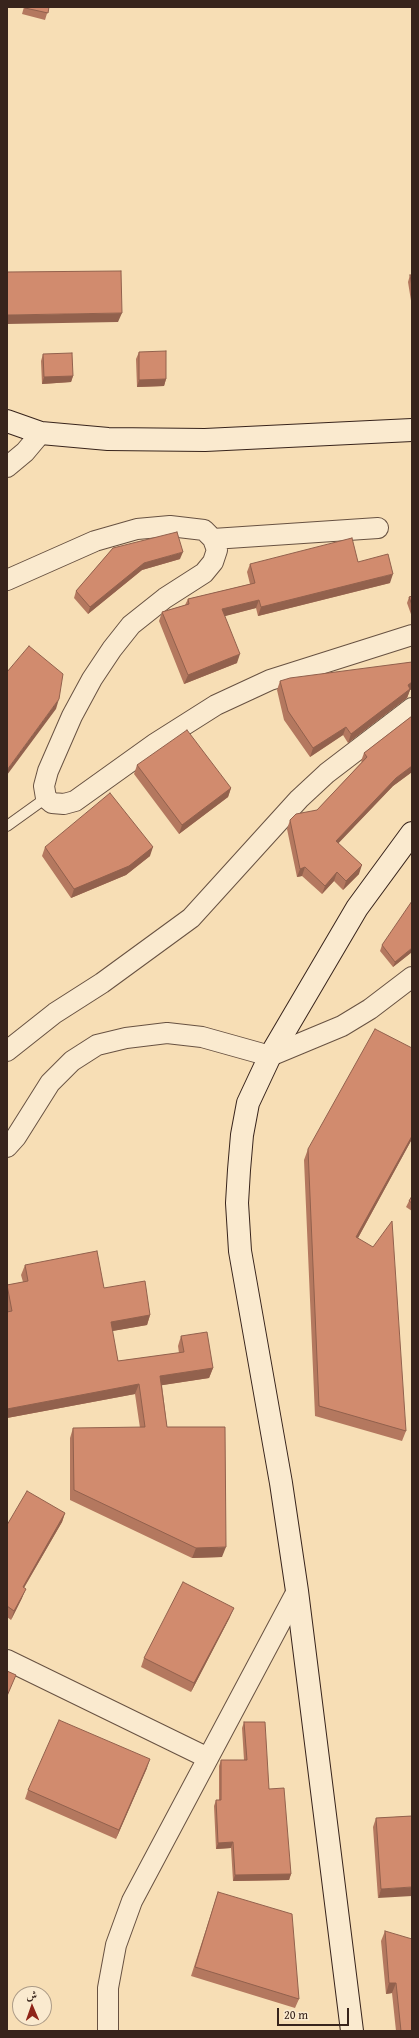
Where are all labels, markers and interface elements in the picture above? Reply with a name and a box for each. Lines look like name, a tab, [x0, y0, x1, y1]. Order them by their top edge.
north arrow	[12, 1986, 52, 2026]
text: ش	[26, 1987, 37, 2003]
scale bar	[279, 2000, 351, 2026]
text: 20 m	[284, 2006, 308, 2023]

